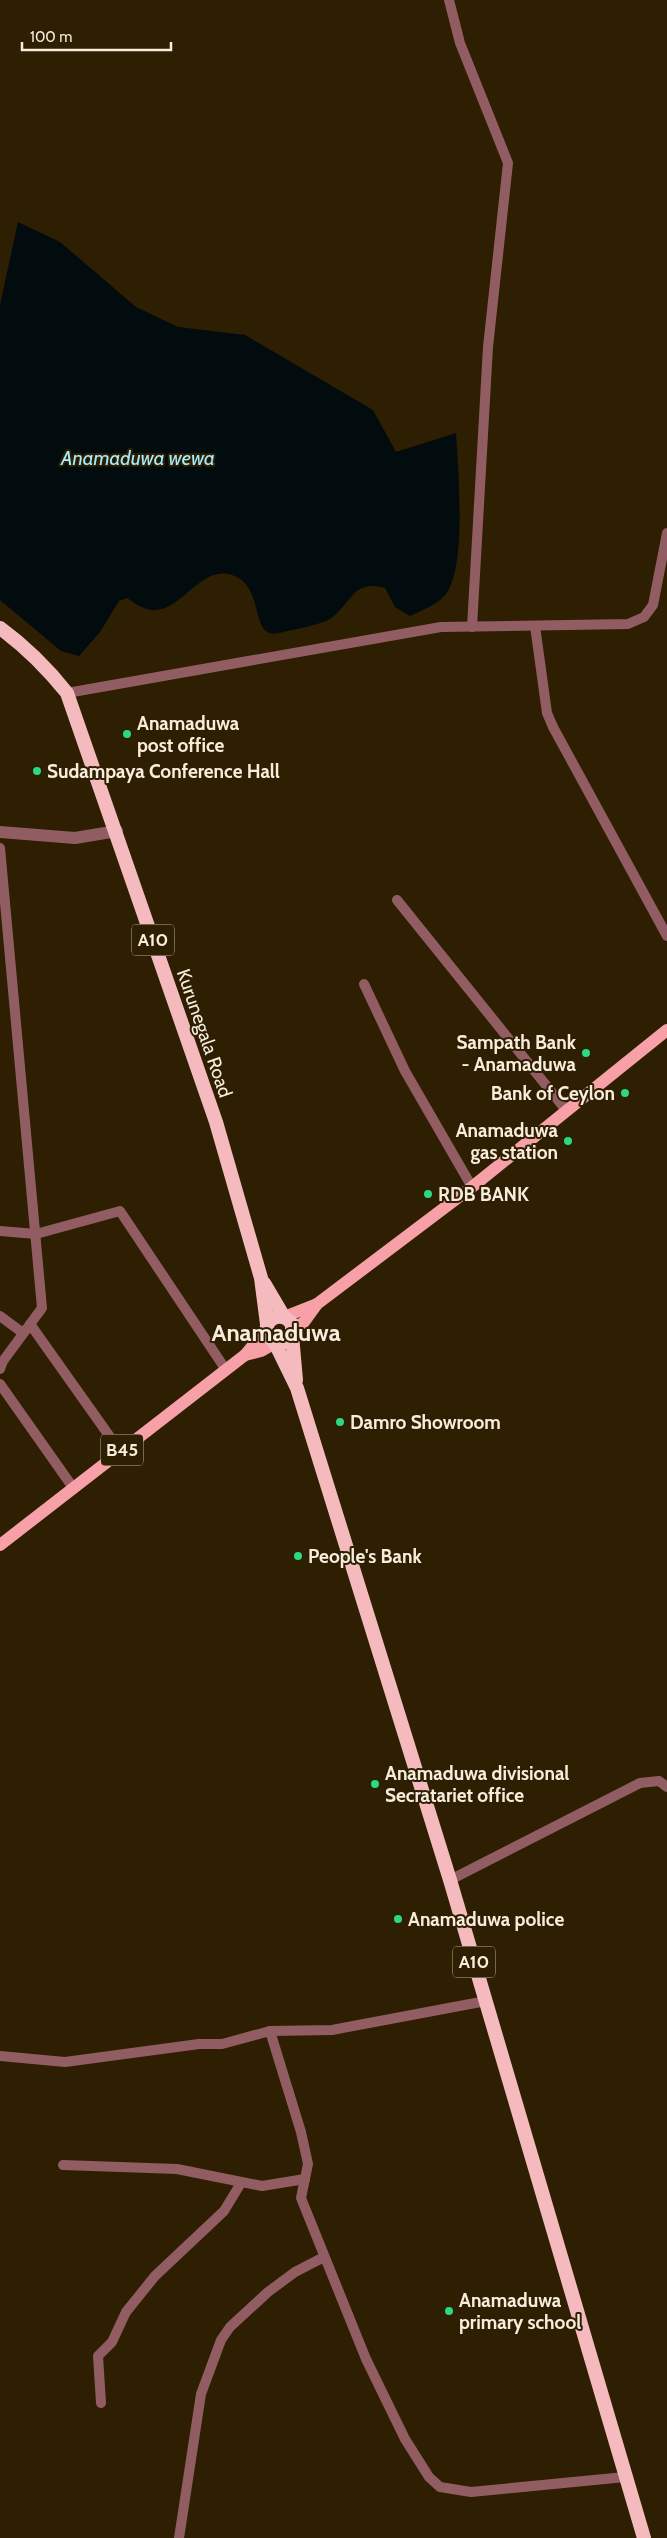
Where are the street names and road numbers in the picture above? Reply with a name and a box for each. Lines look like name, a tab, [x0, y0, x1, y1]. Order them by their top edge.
road number: A10	[132, 924, 174, 956]
street label: Kurunegala Road	[172, 966, 237, 1100]
road number: B45	[101, 1434, 143, 1466]
road number: A10	[453, 1946, 495, 1978]

